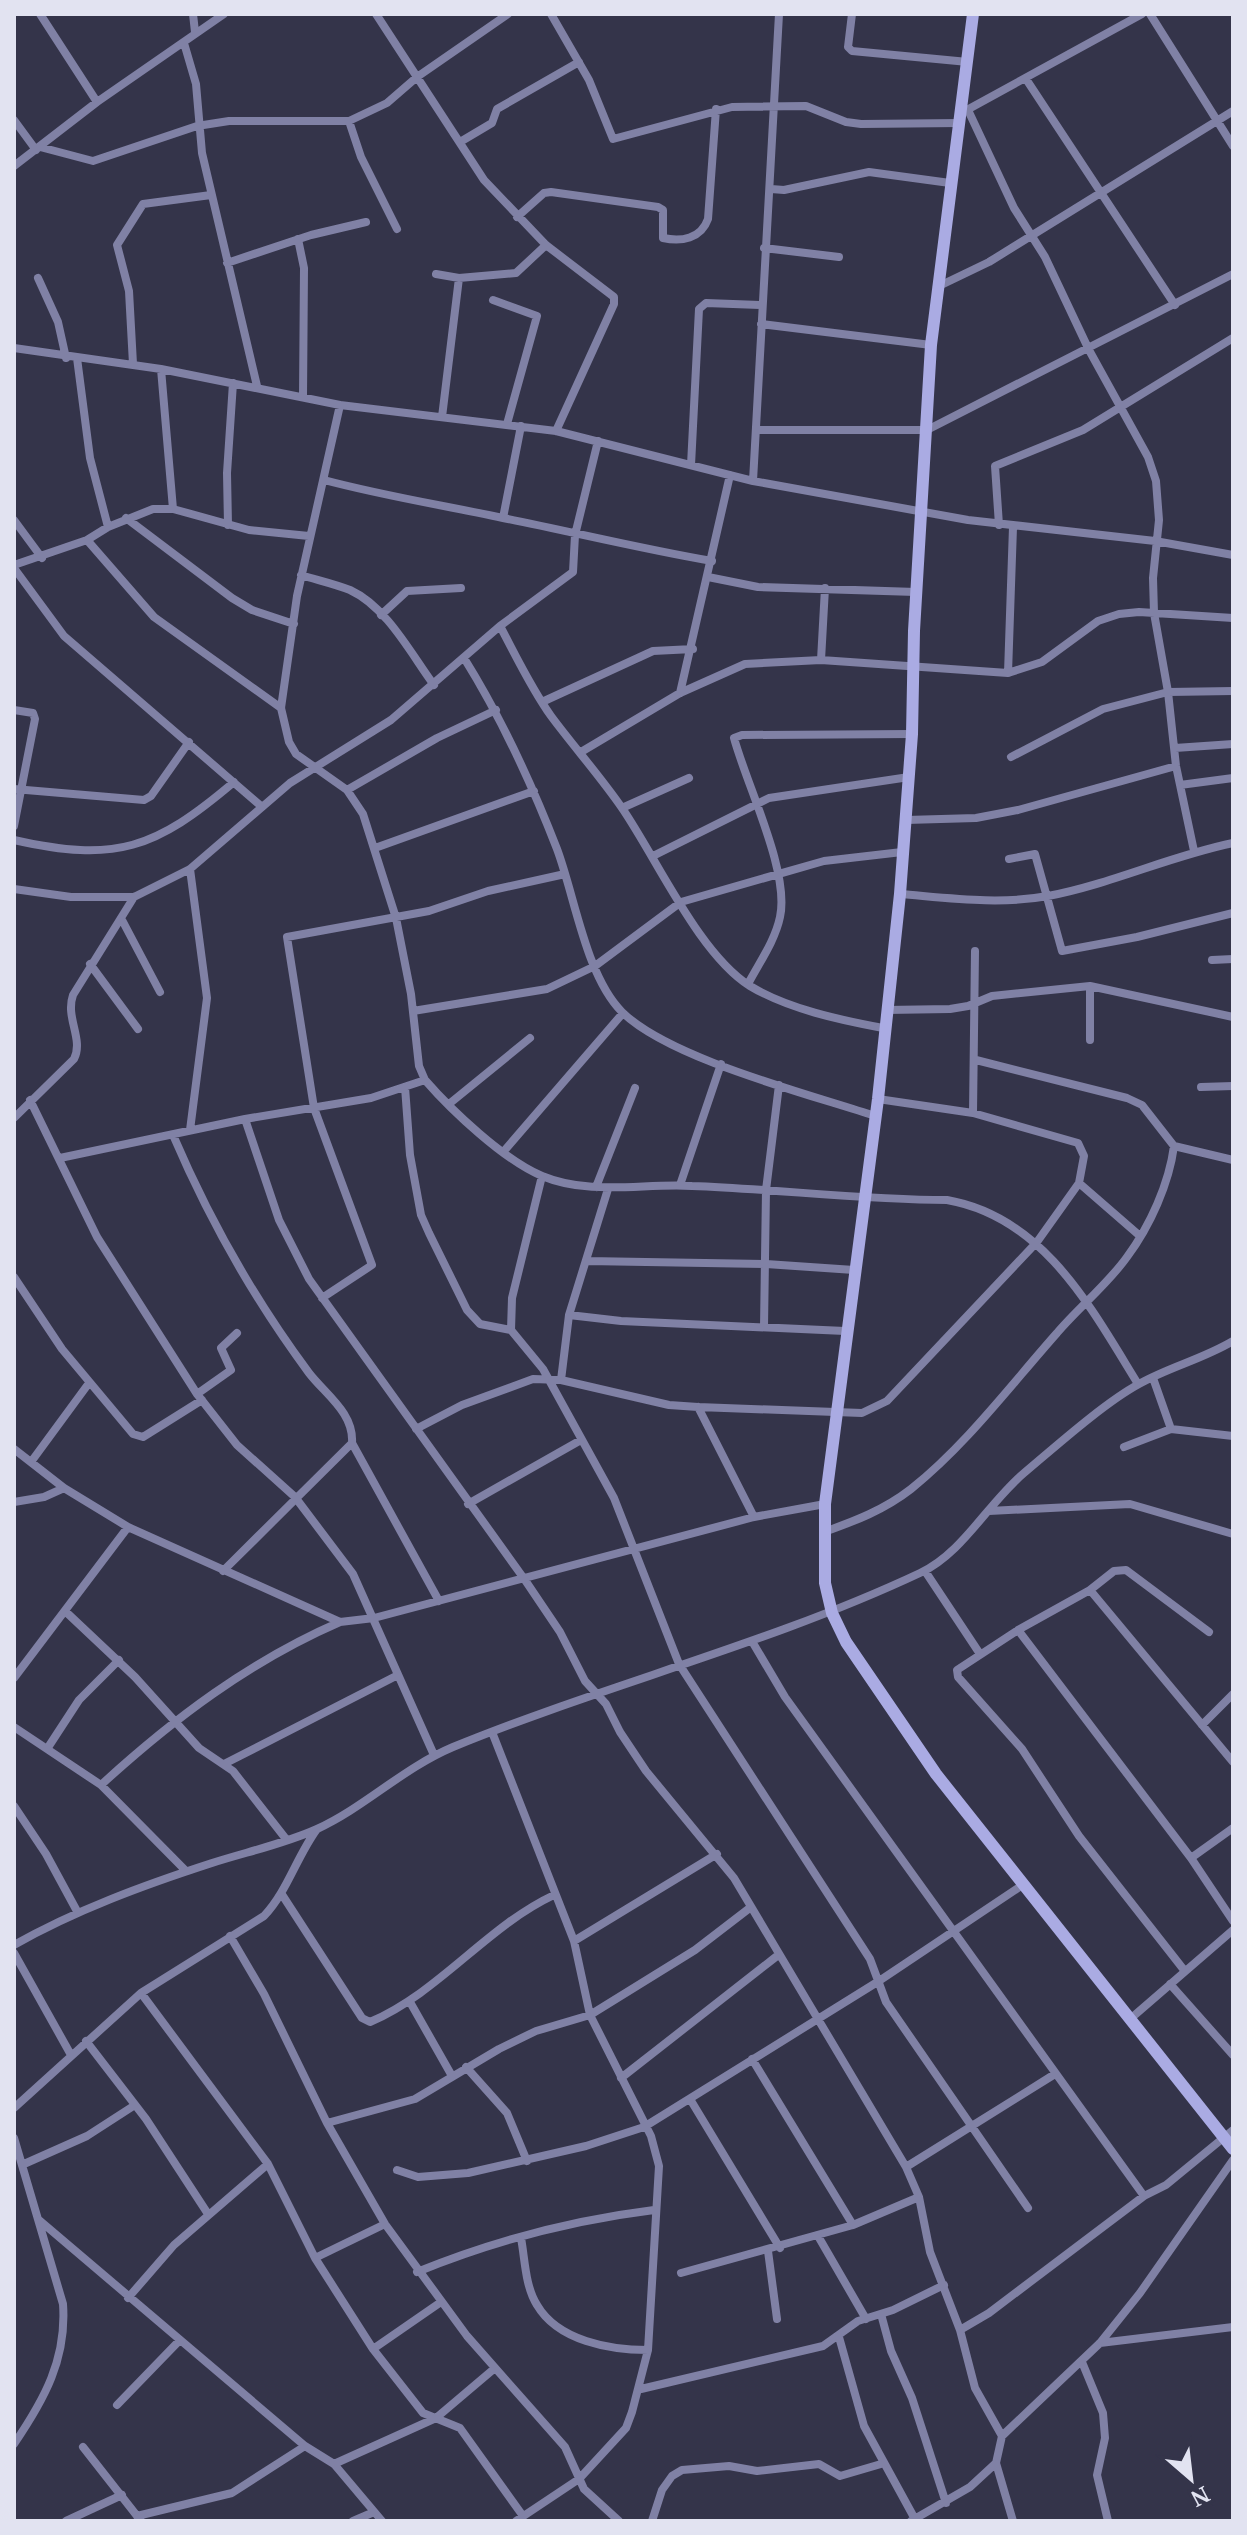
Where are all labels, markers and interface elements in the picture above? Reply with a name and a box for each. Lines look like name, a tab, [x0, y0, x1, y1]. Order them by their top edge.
north arrow	[1151, 2439, 1231, 2519]
text: N	[1186, 2480, 1216, 2515]

